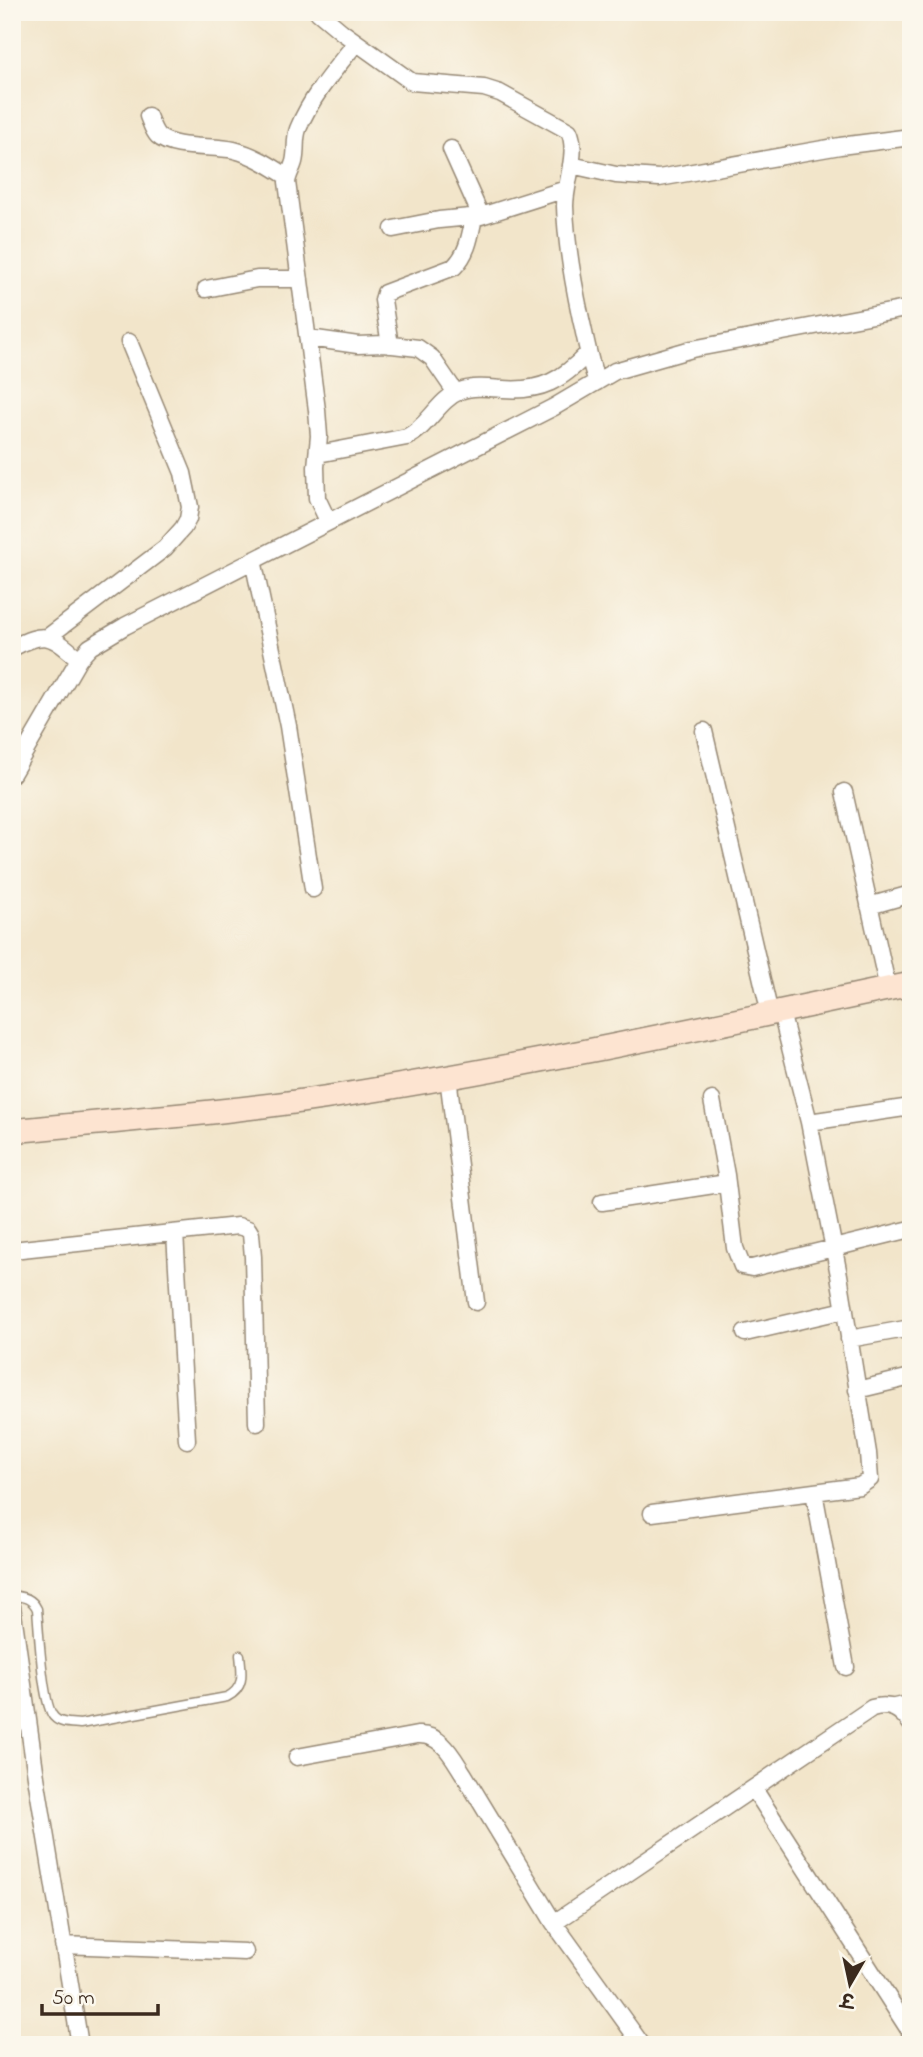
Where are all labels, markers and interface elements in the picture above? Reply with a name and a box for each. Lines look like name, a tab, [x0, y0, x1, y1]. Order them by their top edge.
north arrow	[814, 1948, 884, 2018]
scale bar	[42, 1973, 158, 2017]
text: 50 m	[52, 1984, 95, 2014]
text: उ	[837, 1984, 858, 2013]

